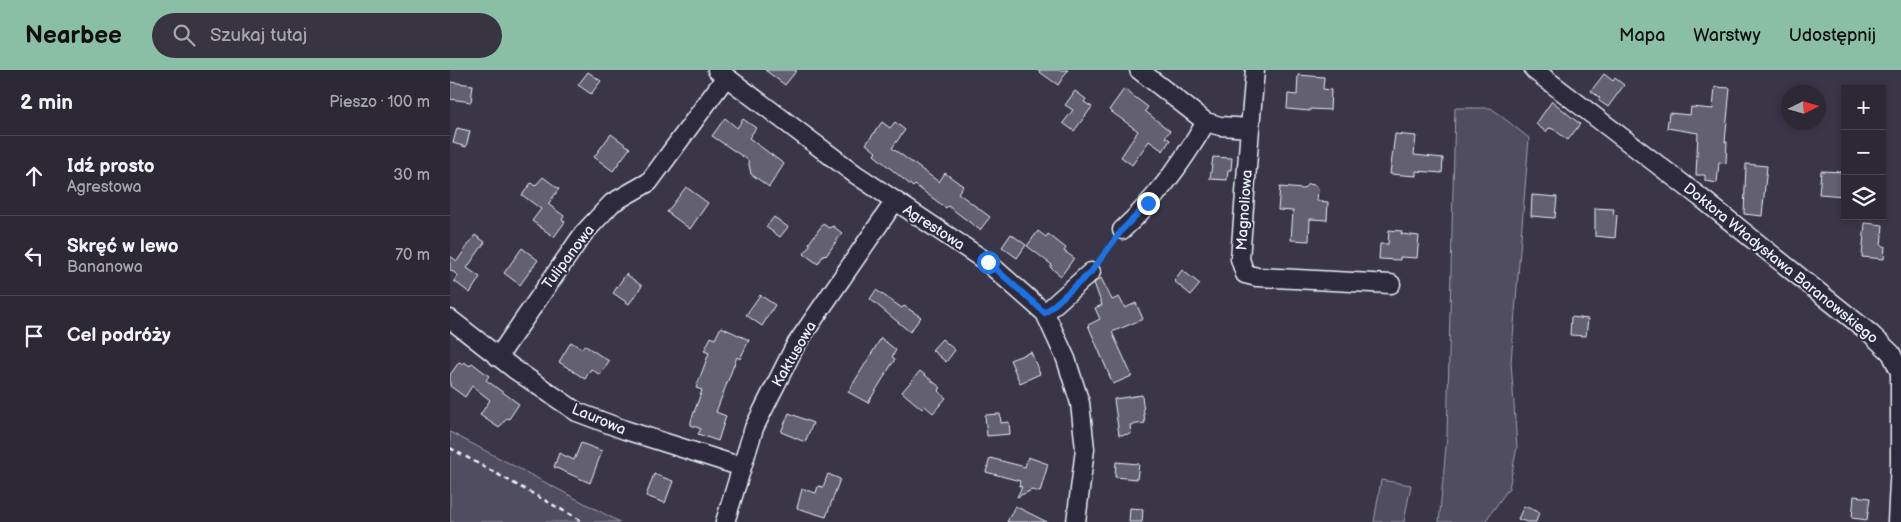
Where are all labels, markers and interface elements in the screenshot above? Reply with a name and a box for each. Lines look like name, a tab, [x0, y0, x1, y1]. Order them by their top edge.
search box	[152, 13, 502, 58]
text: Nearbee	[25, 21, 122, 50]
icon: search	[170, 21, 198, 49]
text: Szukaj tutaj	[210, 24, 307, 47]
text: Mapa	[1619, 25, 1665, 46]
text: Warstwy	[1693, 25, 1761, 46]
text: Udostępnij	[1789, 25, 1876, 46]
north arrow	[1781, 85, 1826, 130]
map controls	[1841, 85, 1886, 220]
button: +	[1841, 85, 1886, 130]
text: 2 min	[20, 90, 73, 115]
text: Pieszo · 100 m	[329, 93, 430, 112]
button: −	[1841, 130, 1886, 175]
text: Idź prosto	[67, 155, 155, 178]
icon: ahead	[20, 162, 48, 190]
text: 30 m	[393, 166, 430, 185]
street label: Magnoliowa	[1232, 169, 1257, 251]
button: layers	[1841, 175, 1886, 220]
text: Agrestowa	[67, 178, 142, 197]
street label: Doktora Władysława Baranowskiego	[1679, 179, 1882, 348]
route end	[1137, 192, 1160, 215]
street label: Agrestowa	[899, 200, 968, 254]
street label: Tulipanowa	[538, 221, 599, 293]
text: Skręć w lewo	[67, 235, 179, 258]
icon: left	[20, 242, 48, 270]
text: 70 m	[395, 246, 430, 265]
route start	[977, 251, 1000, 274]
text: Bananowa	[67, 258, 143, 277]
street label: Kaktusowa	[768, 318, 821, 391]
icon: arrive	[20, 322, 48, 350]
text: Cel podróży	[67, 324, 171, 347]
street label: Laurowa	[569, 400, 629, 439]

